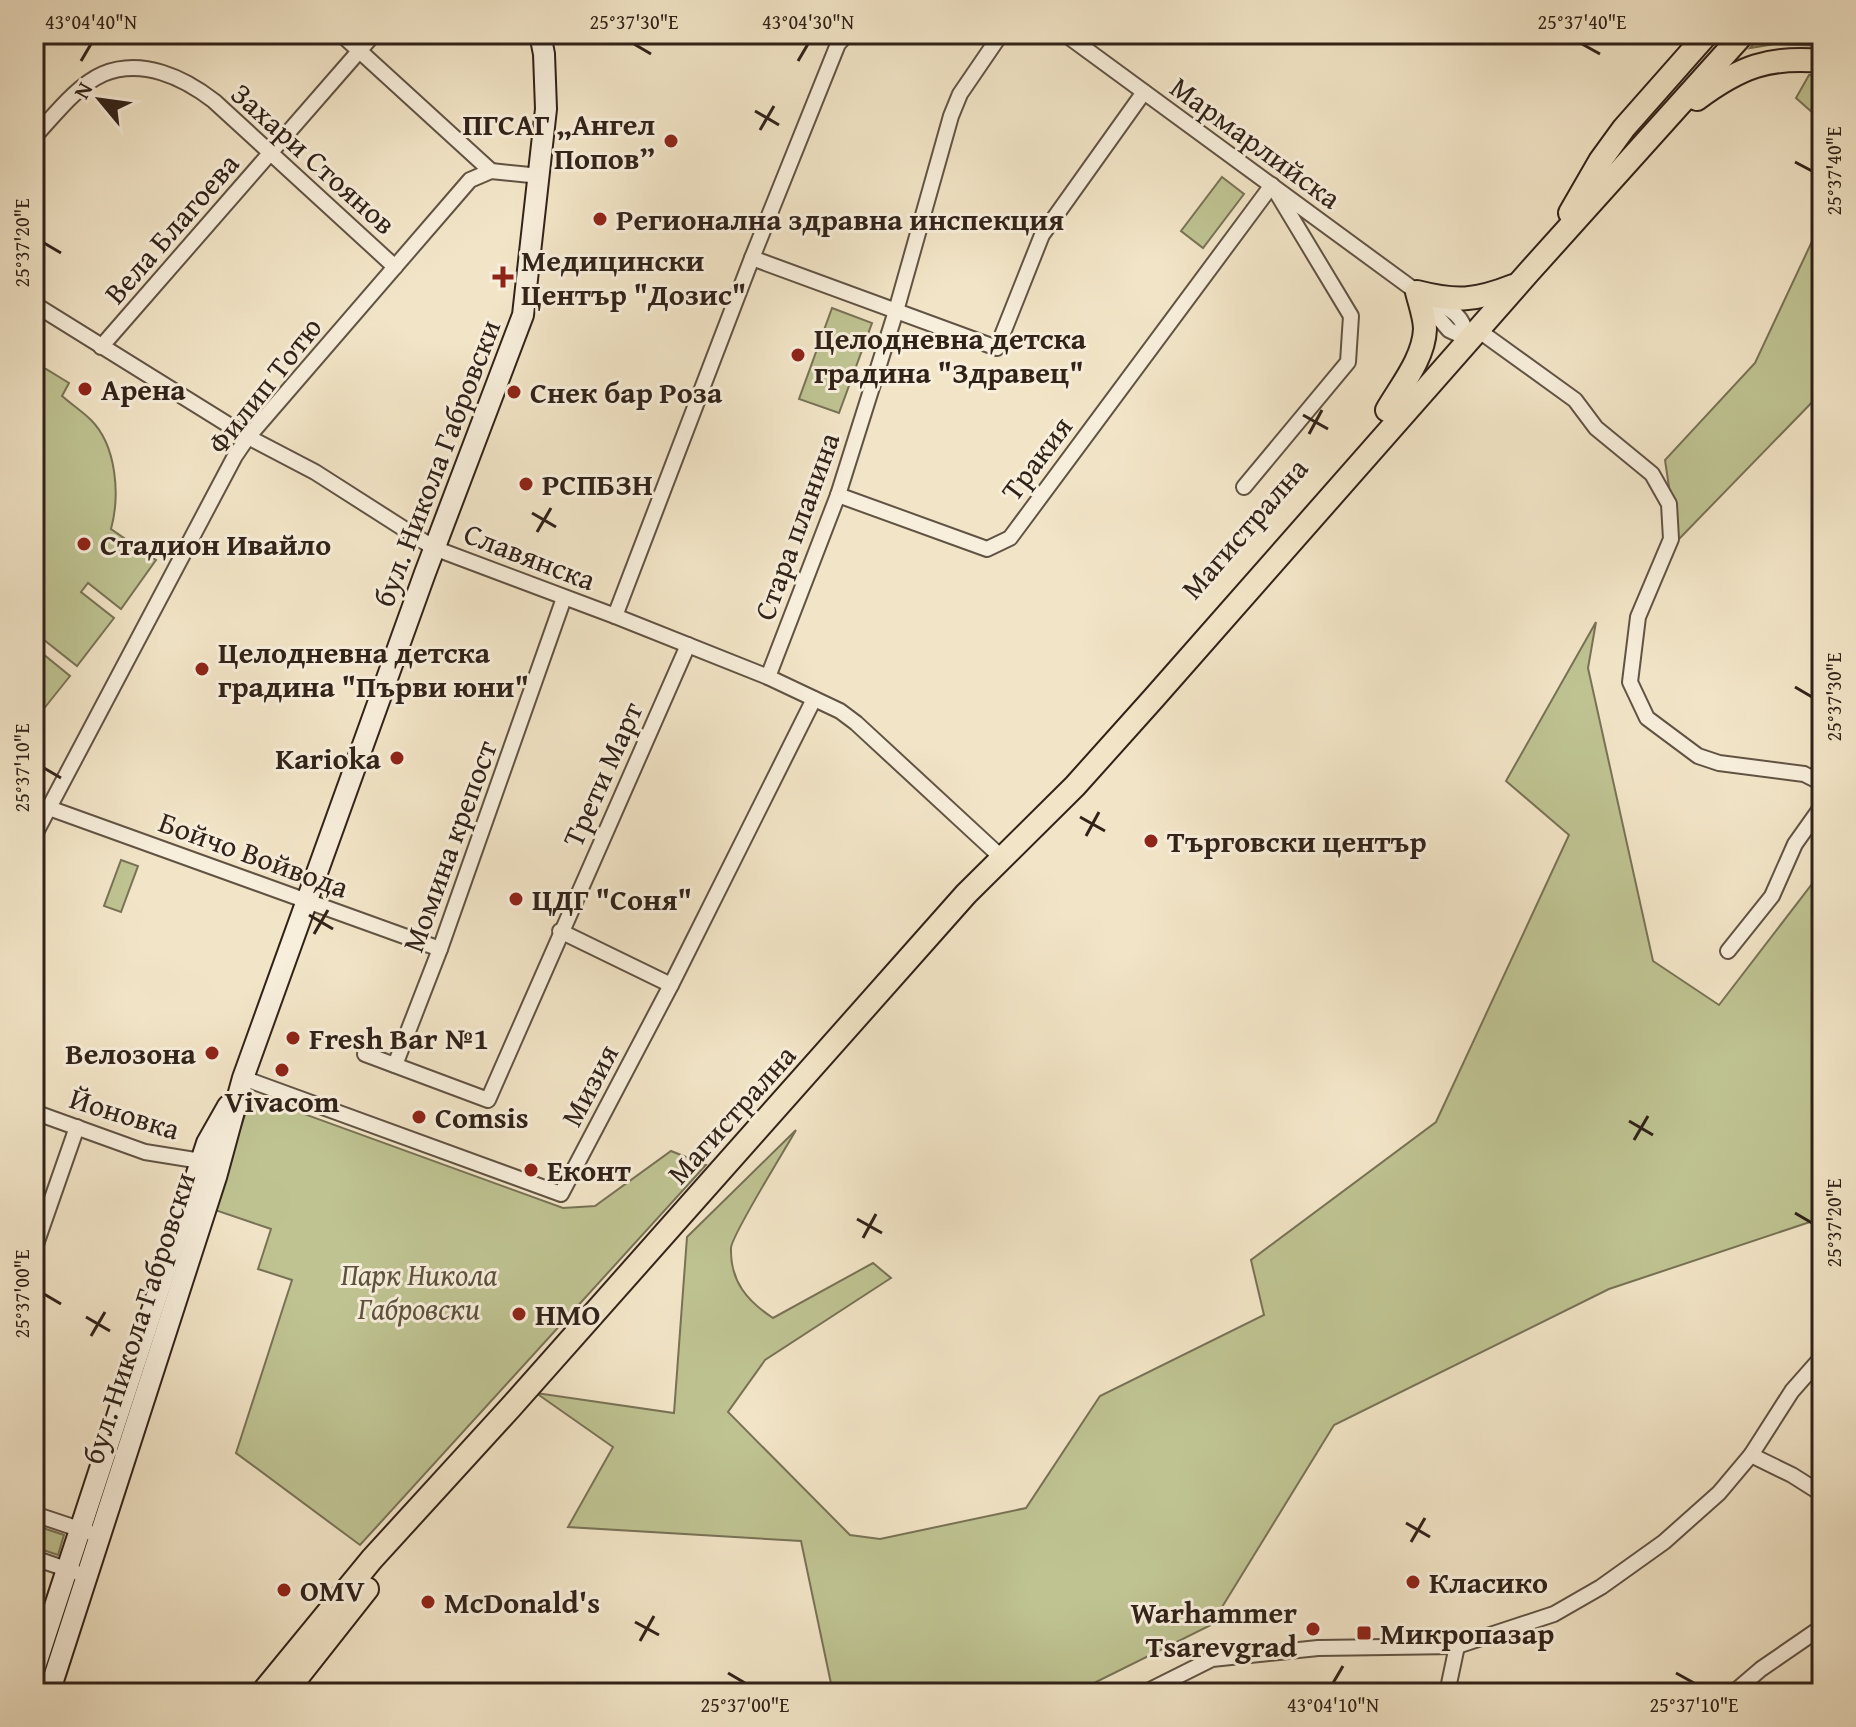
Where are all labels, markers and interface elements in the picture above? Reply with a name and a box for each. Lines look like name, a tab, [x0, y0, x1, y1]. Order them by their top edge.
text: 43°04'40"N	[45, 7, 137, 36]
text: 25°37'30"E	[590, 7, 678, 36]
text: 43°04'30"N	[762, 7, 854, 36]
text: 25°37'40"E	[1538, 7, 1626, 36]
north arrow	[60, 60, 140, 140]
street label: Мармарлийска	[1162, 65, 1351, 219]
street label: Захари Стоянов	[222, 72, 406, 244]
text: N	[65, 76, 100, 104]
place label: ПГСАГ „Ангел Попов”	[462, 102, 655, 180]
text: 25°37'40"E	[1819, 127, 1848, 215]
marker: ПГСАГ „Ангел Попов”	[662, 132, 680, 150]
street label: Вела Благоева	[93, 142, 250, 313]
place label: Регионална здравна инспекция	[616, 197, 1064, 241]
text: 25°37'20"E	[7, 199, 36, 287]
marker: Регионална здравна инспекция	[591, 210, 609, 228]
place label: Медицински Център "Дозис"	[521, 238, 746, 316]
marker: Медицински Център "Дозис"	[492, 266, 514, 288]
street label: Филип Тотю	[196, 307, 332, 463]
street label: бул. Никола Габровски	[361, 313, 511, 613]
place label: Целодневна детска градина "Здравец"	[814, 316, 1087, 394]
marker: Целодневна детска градина "Здравец"	[789, 346, 807, 364]
place label: Арена	[101, 367, 186, 411]
place label: Снек бар Роза	[530, 370, 723, 414]
marker: Арена	[76, 380, 94, 398]
marker: Снек бар Роза	[505, 383, 523, 401]
street label: Тракия	[990, 406, 1082, 510]
street label: Стара планина	[742, 425, 851, 626]
street label: Магистрална	[1170, 447, 1318, 608]
place label: РСПБЗН	[542, 462, 653, 506]
marker: РСПБЗН	[517, 475, 535, 493]
street label: Славянска	[458, 511, 603, 601]
place label: Стадион Ивайло	[100, 522, 331, 566]
marker: Стадион Ивайло	[75, 535, 93, 553]
place label: Целодневна детска градина "Първи юни"	[218, 630, 529, 708]
text: 25°37'30"E	[1819, 653, 1848, 741]
marker: Целодневна детска градина "Първи юни"	[193, 660, 211, 678]
street label: Трети Март	[550, 694, 654, 854]
text: 25°37'10"E	[7, 724, 36, 812]
street label: Момина крепост	[390, 734, 508, 958]
place label: Karioka	[275, 736, 382, 780]
marker: Karioka	[388, 749, 406, 767]
street label: Бойчо Войвода	[153, 799, 356, 909]
place label: Търговски център	[1167, 819, 1427, 863]
marker: Търговски център	[1142, 832, 1160, 850]
place label: ЦДГ "Соня"	[532, 877, 692, 921]
marker: ЦДГ "Соня"	[507, 890, 525, 908]
place label: Fresh Bar №1	[309, 1016, 489, 1060]
marker: Fresh Bar №1	[284, 1029, 302, 1047]
place label: Велозона	[65, 1031, 197, 1075]
street label: Магистрална	[656, 1034, 806, 1194]
street label: Мизия	[549, 1036, 629, 1134]
marker: Велозона	[203, 1044, 221, 1062]
marker: Vivacom	[273, 1061, 291, 1079]
street label: Йоновка	[65, 1075, 186, 1151]
place label: Vivacom	[224, 1079, 340, 1123]
place label: Comsis	[435, 1095, 529, 1139]
marker: Comsis	[410, 1108, 428, 1126]
place label: Еконт	[547, 1148, 632, 1192]
marker: Еконт	[522, 1161, 540, 1179]
street label: бул. Никола Габровски	[70, 1166, 206, 1470]
text: 25°37'20"E	[1819, 1179, 1848, 1267]
text: 25°37'00"E	[7, 1250, 36, 1338]
park label: Парк Никола Габровски	[341, 1252, 498, 1330]
place label: HMO	[535, 1292, 600, 1336]
marker: HMO	[510, 1305, 528, 1323]
place label: Класико	[1429, 1560, 1548, 1604]
place label: OMV	[300, 1568, 365, 1612]
marker: Класико	[1404, 1573, 1422, 1591]
place label: McDonald's	[444, 1580, 600, 1624]
marker: OMV	[275, 1581, 293, 1599]
place label: Warhammer Tsarevgrad	[1130, 1590, 1298, 1668]
marker: McDonald's	[419, 1593, 437, 1611]
place label: Микропазар	[1380, 1611, 1554, 1655]
marker: Warhammer Tsarevgrad	[1304, 1620, 1322, 1638]
marker: Микропазар	[1355, 1624, 1373, 1642]
text: 25°37'00"E	[701, 1690, 789, 1719]
text: 43°04'10"N	[1287, 1690, 1379, 1719]
text: 25°37'10"E	[1650, 1690, 1738, 1719]

